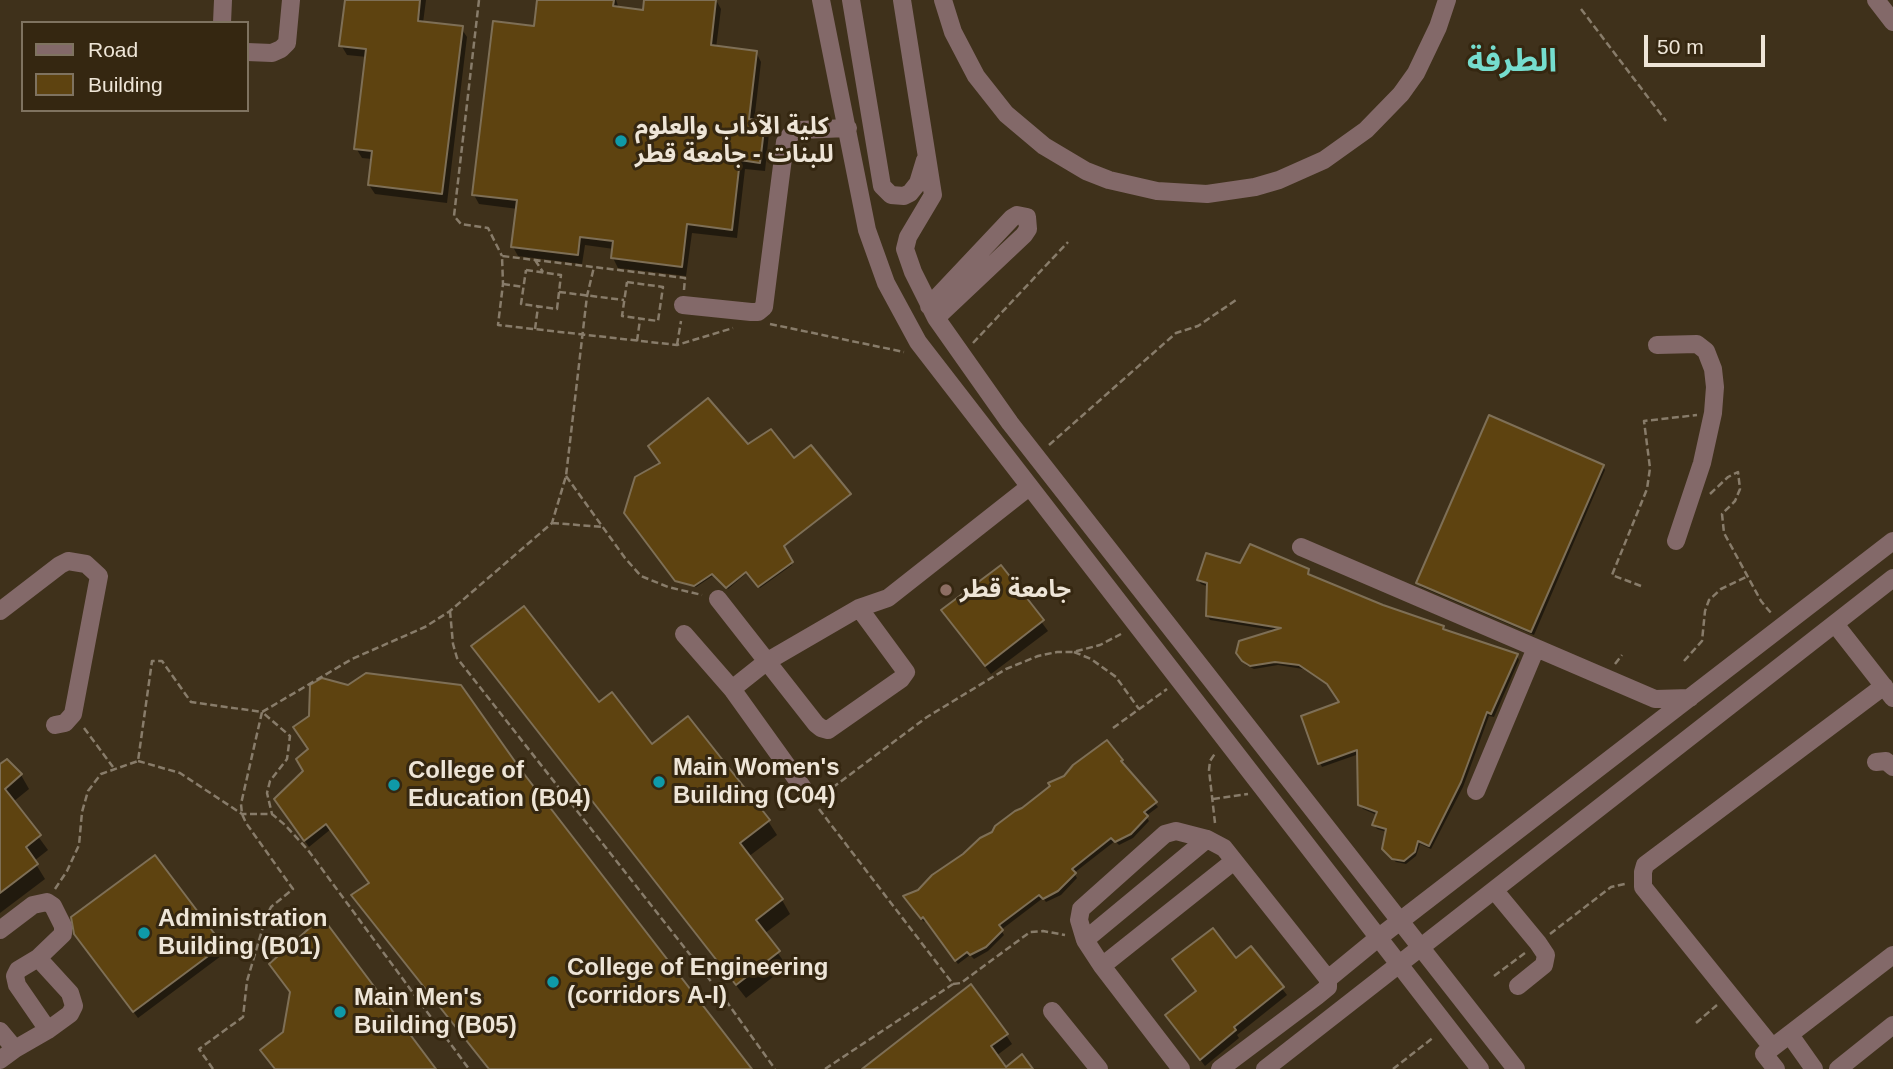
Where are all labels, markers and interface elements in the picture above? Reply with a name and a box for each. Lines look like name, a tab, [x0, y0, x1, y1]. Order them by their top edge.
legend	[21, 21, 248, 112]
scale bar	[1648, 21, 1769, 65]
text: 50 m	[1657, 35, 1704, 58]
text: Road	[88, 38, 138, 61]
district label: الطرفة	[1467, 43, 1557, 81]
text: Building	[88, 73, 163, 96]
place label: كلية الآداب والعلوم للبنات - جامعة قطر	[635, 113, 834, 169]
marker: كلية الآداب والعلوم للبنات - جامعة قطر	[613, 133, 629, 149]
place label: جامعة قطر	[960, 576, 1071, 604]
marker: جامعة قطر	[938, 582, 954, 598]
place label: Main Women's Building (C04)	[673, 754, 840, 810]
place label: College of Education (B04)	[408, 757, 591, 813]
marker: Main Women's Building (C04)	[651, 774, 667, 790]
marker: College of Education (B04)	[386, 777, 402, 793]
place label: Administration Building (B01)	[158, 905, 327, 961]
marker: Administration Building (B01)	[136, 925, 152, 941]
place label: College of Engineering (corridors A-I)	[567, 954, 828, 1010]
marker: College of Engineering (corridors A-I)	[545, 974, 561, 990]
place label: Main Men's Building (B05)	[354, 984, 517, 1040]
marker: Main Men's Building (B05)	[332, 1004, 348, 1020]

